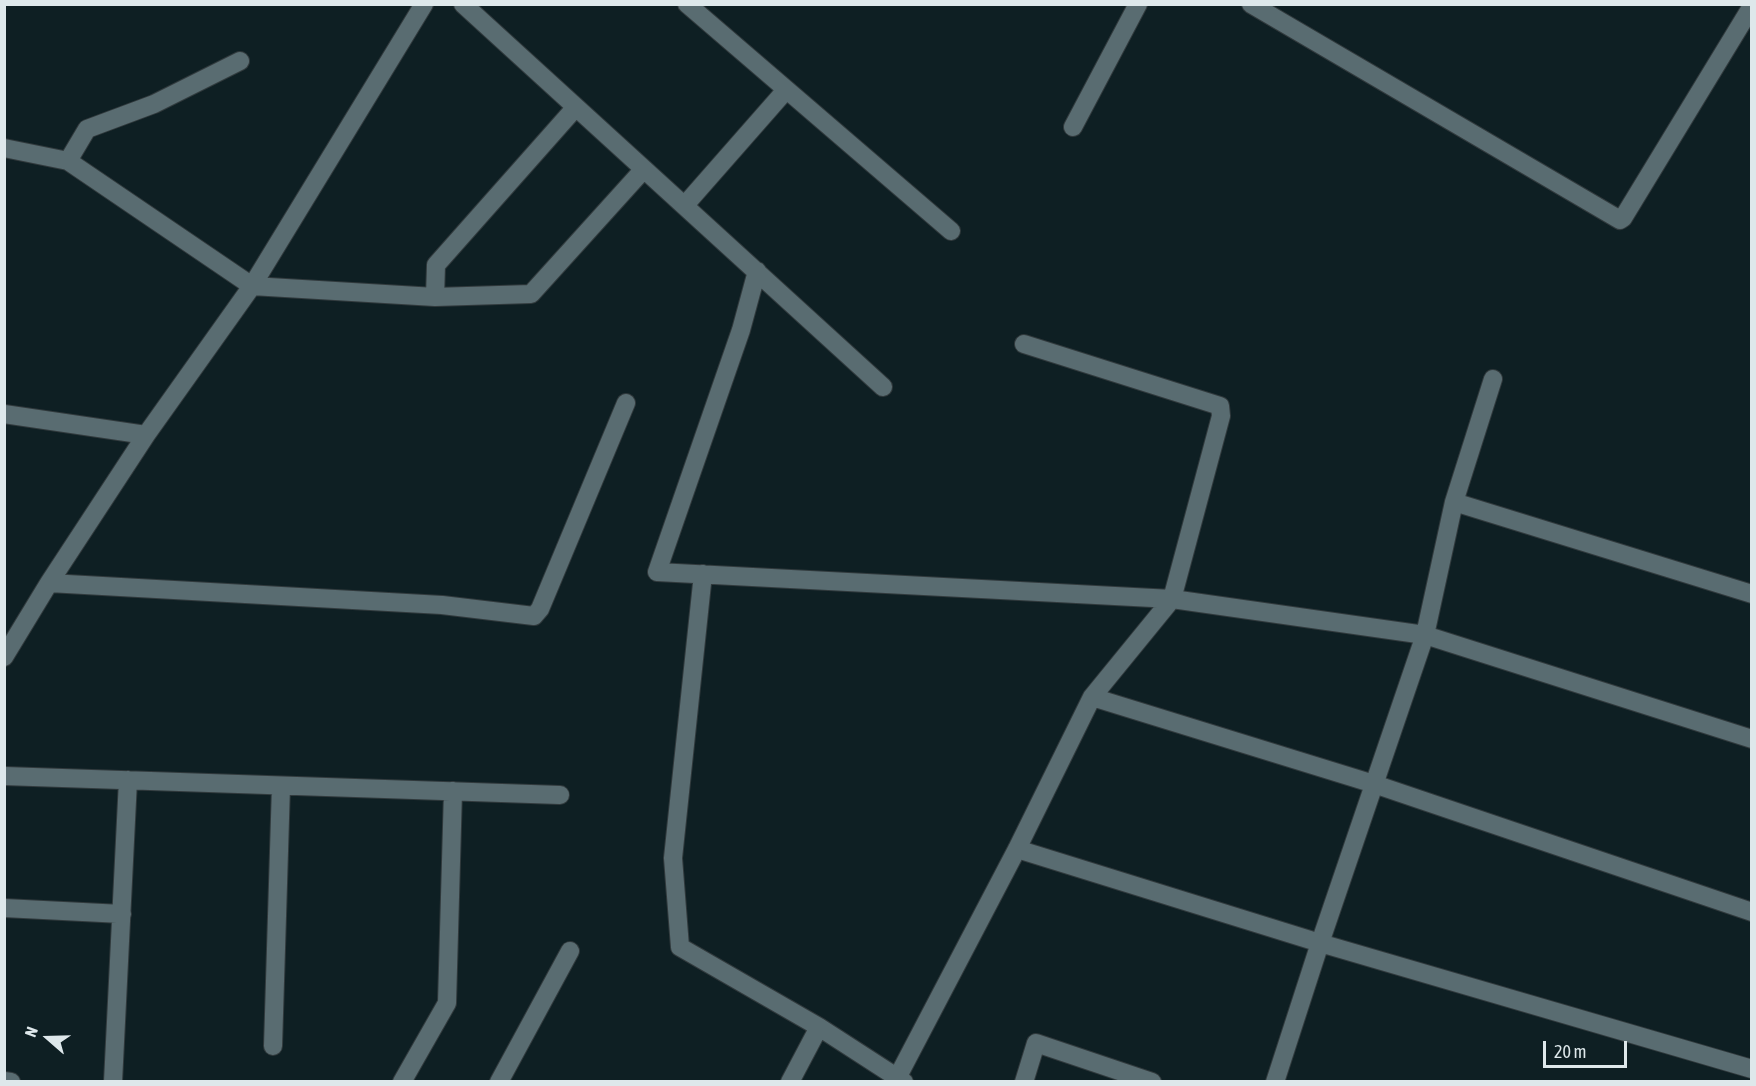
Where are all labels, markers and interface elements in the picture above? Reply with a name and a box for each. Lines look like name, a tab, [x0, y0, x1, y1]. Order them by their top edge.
north arrow	[18, 1008, 78, 1068]
text: N	[21, 1024, 41, 1039]
scale bar	[1546, 1029, 1630, 1067]
text: 20 m	[1554, 1041, 1586, 1062]

